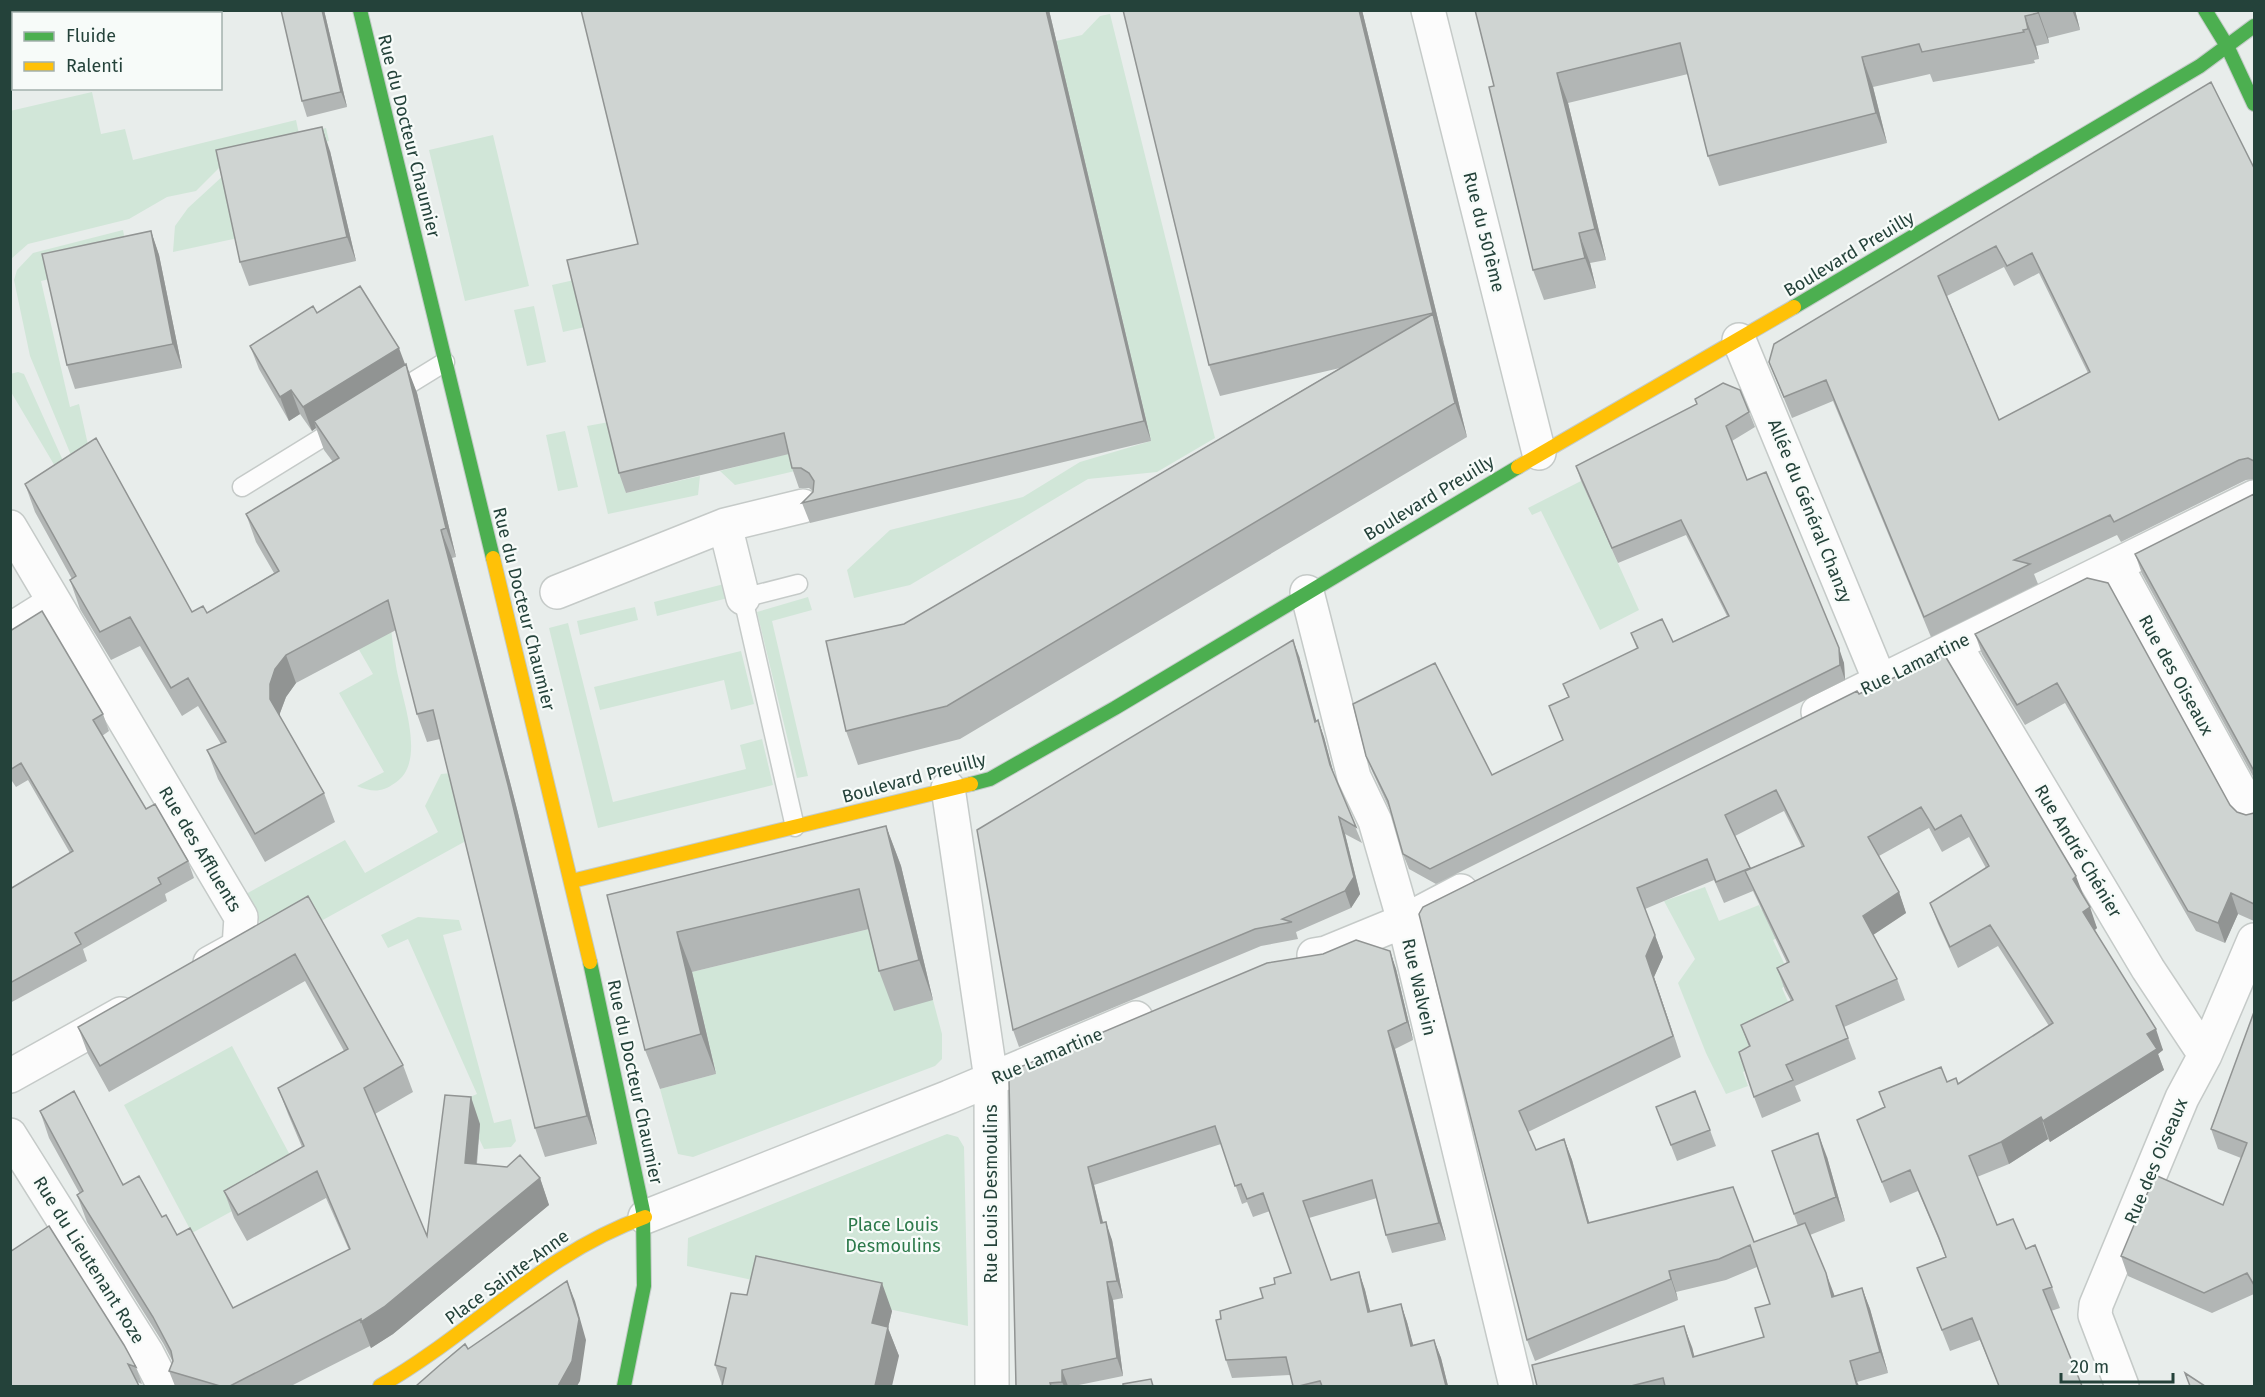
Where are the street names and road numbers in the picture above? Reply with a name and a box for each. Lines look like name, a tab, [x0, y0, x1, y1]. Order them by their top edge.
street label: Rue du Docteur Chaumier	[373, 32, 445, 240]
street label: Rue du 501ème	[1458, 169, 1510, 295]
street label: Boulevard Preuilly	[1780, 206, 1918, 302]
street label: Allée du Général Chanzy	[1763, 416, 1857, 606]
street label: Boulevard Preuilly	[1360, 450, 1498, 546]
street label: Rue du Docteur Chaumier	[488, 505, 560, 713]
street label: Rue des Oiseaux	[2134, 611, 2218, 739]
street label: Rue Lamartine	[1857, 628, 1973, 700]
street label: Boulevard Preuilly	[840, 748, 989, 808]
street label: Rue André Chénier	[2030, 781, 2126, 922]
street label: Rue des Affluents	[154, 782, 246, 916]
street label: Rue Walvein	[1397, 936, 1441, 1038]
street label: Rue du Docteur Chaumier	[603, 978, 667, 1186]
street label: Rue Lamartine	[988, 1023, 1106, 1089]
street label: Rue des Oiseaux	[2120, 1095, 2192, 1227]
street label: Rue Louis Desmoulins	[980, 1104, 1002, 1284]
street label: Rue du Lieutenant Roze	[29, 1172, 149, 1348]
street label: Place Sainte-Anne	[441, 1225, 573, 1329]

